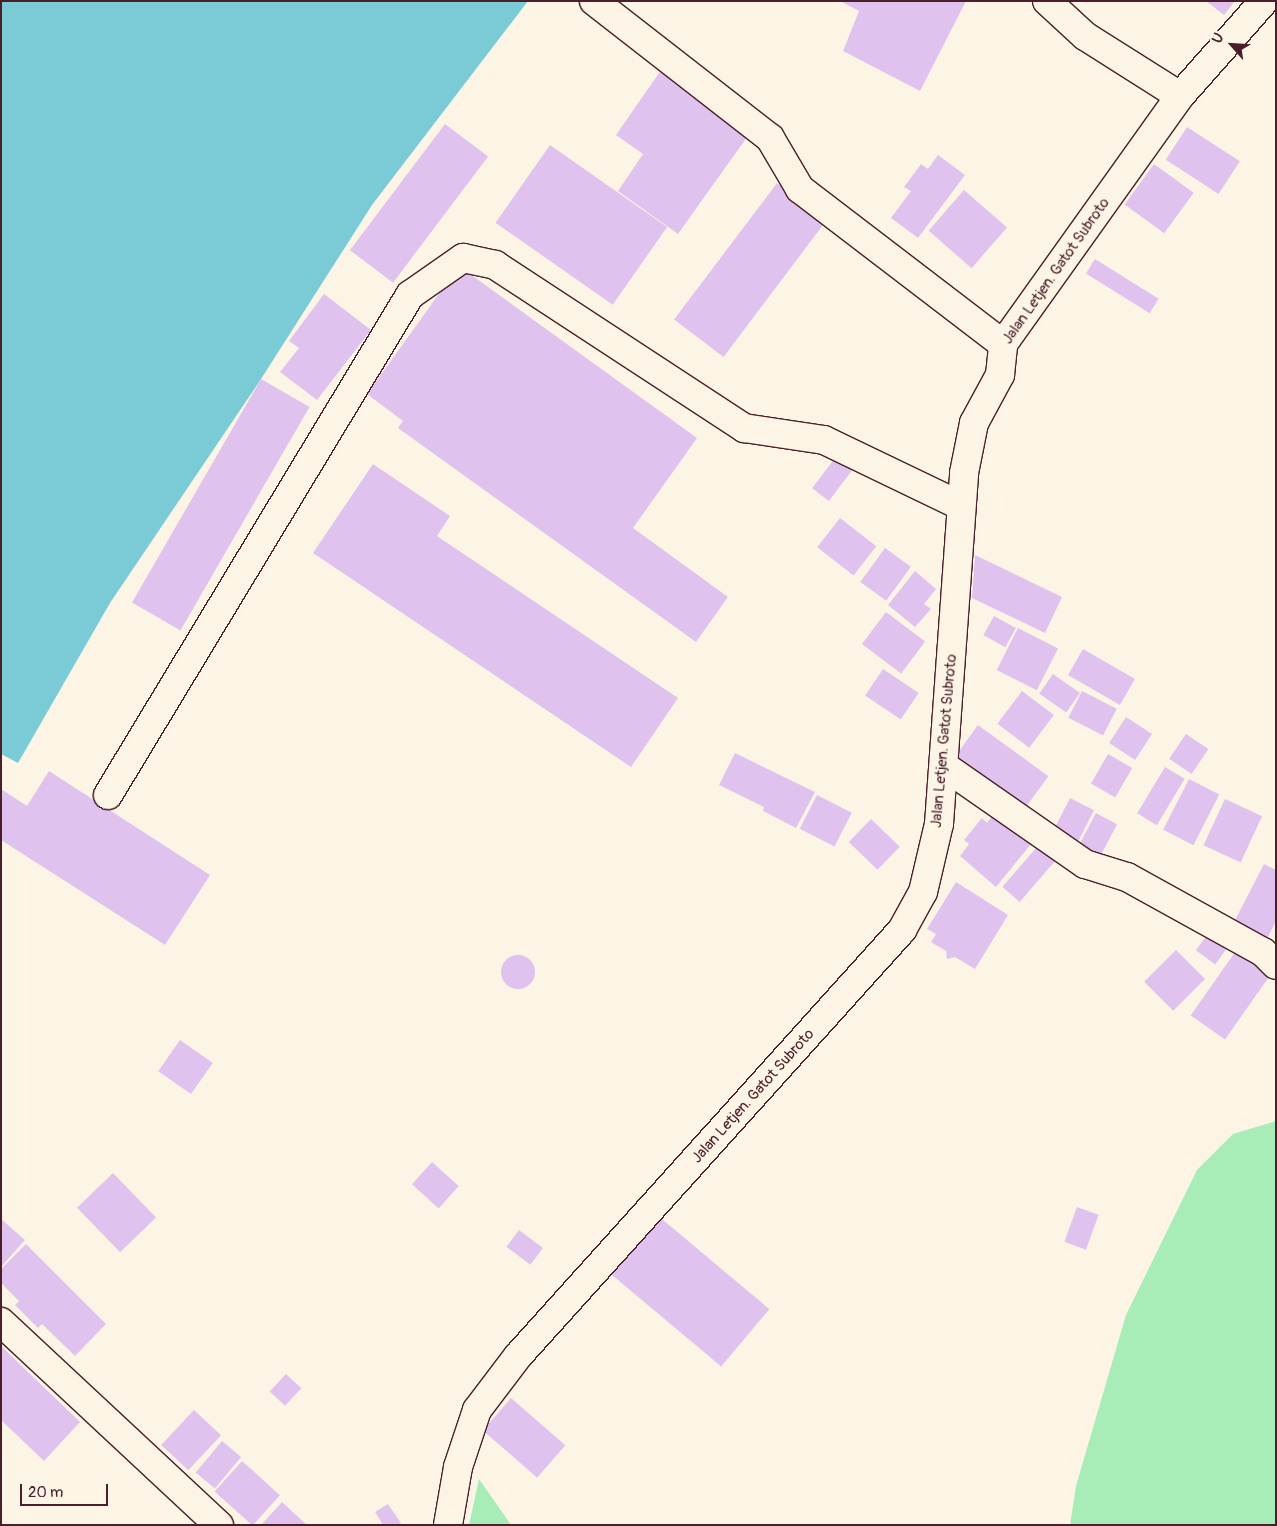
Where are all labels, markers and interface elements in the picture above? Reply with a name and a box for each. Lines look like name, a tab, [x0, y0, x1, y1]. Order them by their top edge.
north arrow	[1207, 20, 1257, 70]
text: U	[1208, 30, 1228, 46]
street label: Jalan Letjen. Gatot Subroto	[999, 194, 1113, 348]
street label: Jalan Letjen. Gatot Subroto	[927, 653, 961, 829]
street label: Jalan Letjen. Gatot Subroto	[688, 1025, 818, 1167]
scale bar	[22, 1474, 110, 1506]
text: 20 m	[28, 1483, 63, 1502]

